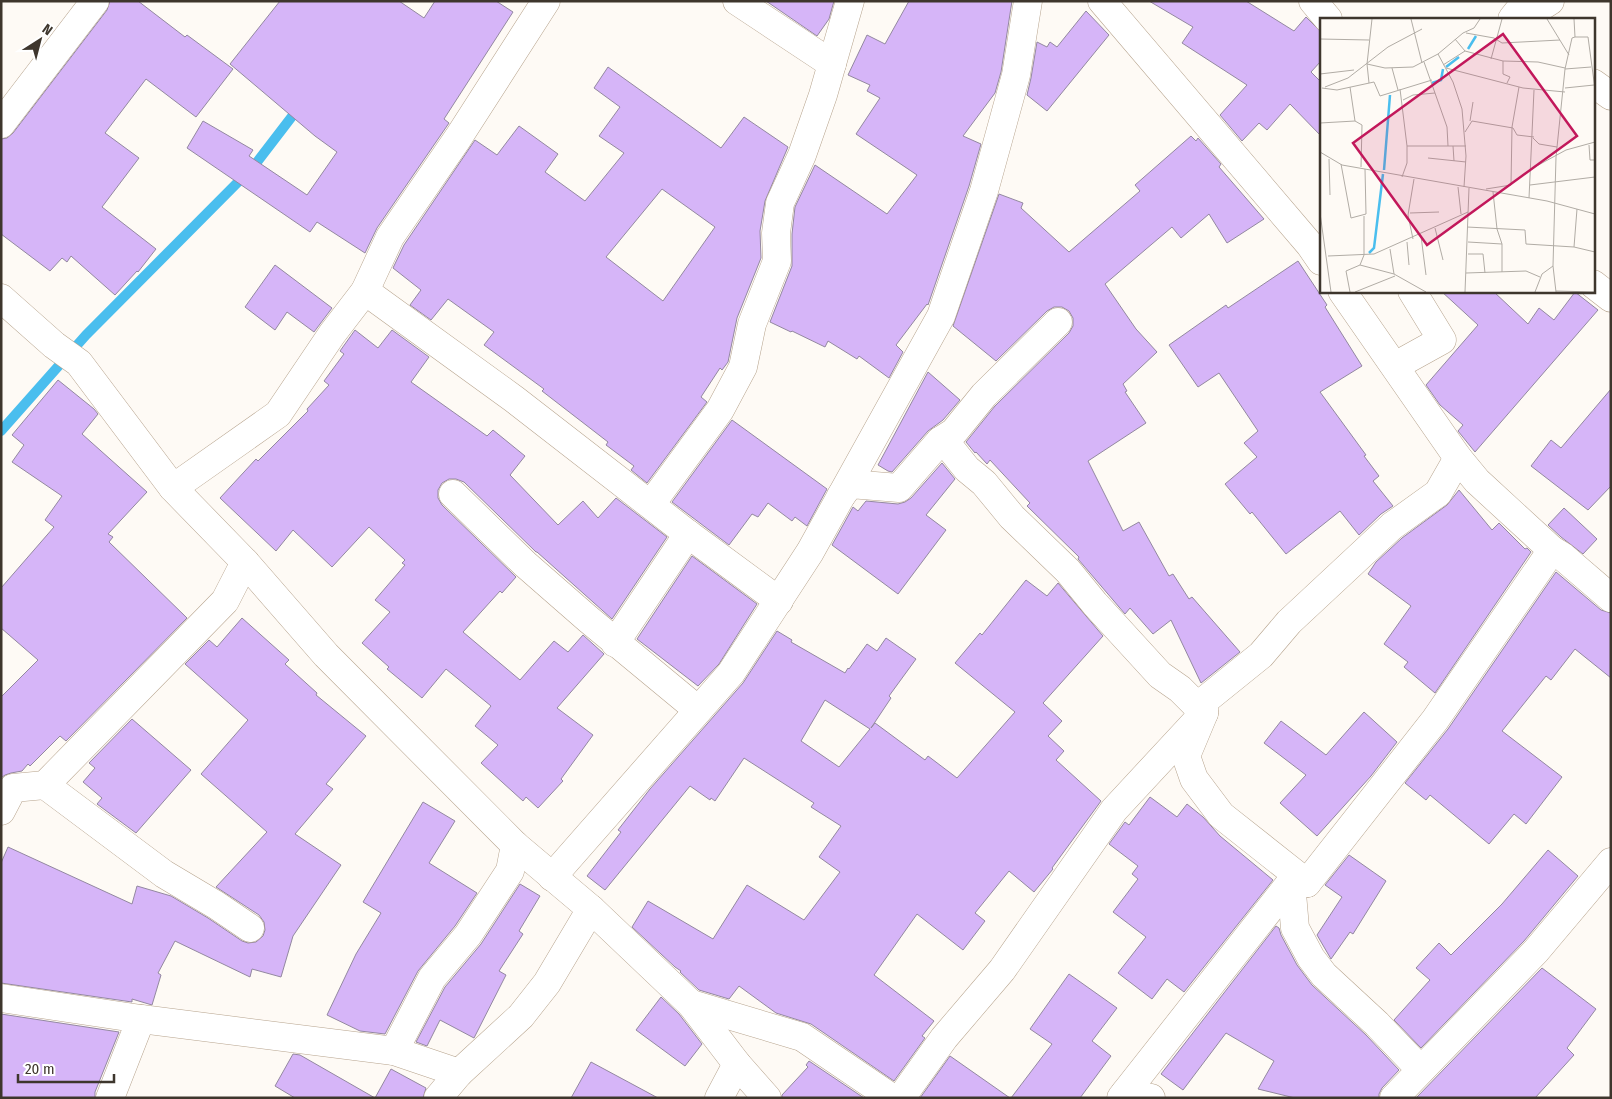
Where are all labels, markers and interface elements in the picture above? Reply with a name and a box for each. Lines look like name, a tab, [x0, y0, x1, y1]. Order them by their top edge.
north arrow	[15, 15, 65, 65]
inset map	[1320, 18, 1594, 292]
text: N	[39, 21, 56, 39]
scale bar	[18, 1052, 114, 1084]
text: 20 m	[25, 1060, 55, 1078]

